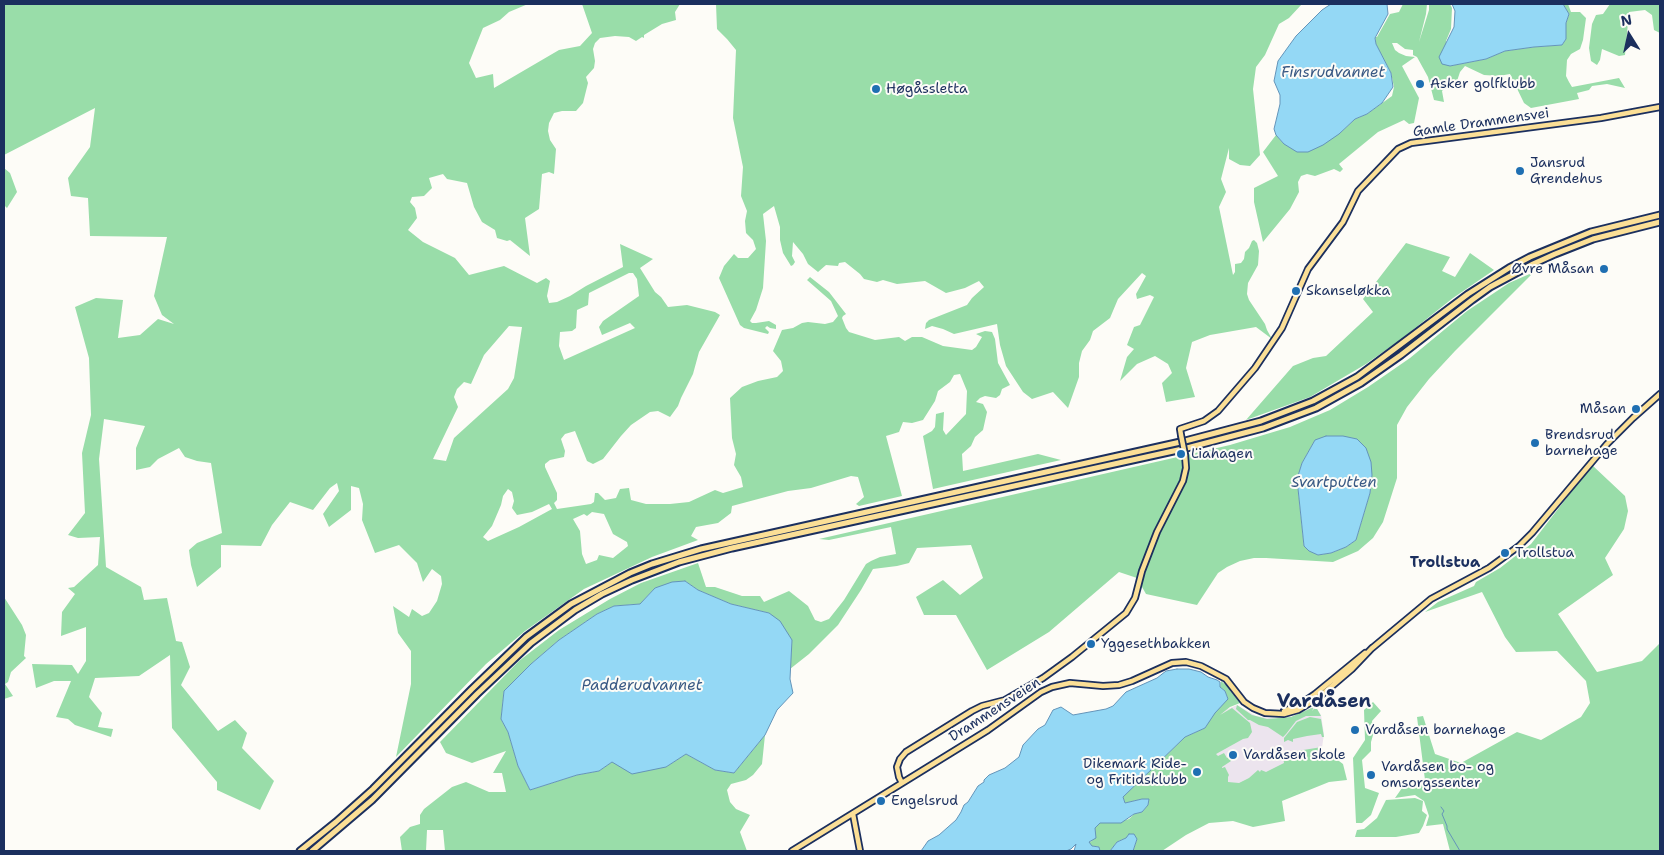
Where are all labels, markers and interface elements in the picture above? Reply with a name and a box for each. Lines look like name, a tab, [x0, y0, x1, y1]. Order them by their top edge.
north arrow	[1604, 10, 1654, 60]
text: N	[1619, 10, 1633, 30]
water label: Finsrudvannet	[1281, 64, 1385, 82]
place label: Asker golfklubb	[1430, 76, 1536, 92]
marker: Asker golfklubb	[1414, 78, 1426, 90]
place label: Høgåssletta	[886, 81, 968, 97]
marker: Høgåssletta	[870, 83, 882, 95]
street label: Gamle Drammensvei	[1412, 105, 1550, 141]
place label: Jansrud Grendehus	[1530, 155, 1603, 188]
marker: Jansrud Grendehus	[1514, 165, 1526, 177]
place label: Øvre Måsan	[1511, 261, 1594, 277]
marker: Øvre Måsan	[1598, 263, 1610, 275]
place label: Skanseløkka	[1306, 283, 1390, 299]
marker: Skanseløkka	[1290, 285, 1302, 297]
place label: Måsan	[1580, 401, 1626, 417]
marker: Måsan	[1630, 403, 1642, 415]
place label: Brendsrud barnehage	[1545, 427, 1618, 460]
marker: Brendsrud barnehage	[1529, 437, 1541, 449]
place label: Liahagen	[1191, 446, 1253, 462]
marker: Liahagen	[1175, 448, 1187, 460]
water label: Svartputten	[1291, 474, 1377, 492]
place label: Trollstua	[1515, 545, 1574, 561]
marker: Trollstua	[1499, 547, 1511, 559]
district label: Trollstua	[1410, 554, 1480, 572]
place label: Yggesethbakken	[1101, 636, 1210, 652]
marker: Yggesethbakken	[1085, 638, 1097, 650]
street label: Drammensveien	[946, 674, 1044, 746]
water label: Padderudvannet	[582, 677, 702, 695]
district label: Vardåsen	[1277, 691, 1371, 713]
place label: Vardåsen barnehage	[1365, 722, 1506, 738]
marker: Vardåsen barnehage	[1349, 724, 1361, 736]
place label: Vardåsen skole	[1243, 747, 1346, 763]
marker: Vardåsen skole	[1227, 749, 1239, 761]
place label: Dikemark Ride- og Fritidsklubb	[1083, 756, 1187, 789]
place label: Vardåsen bo- og omsorgssenter	[1381, 759, 1494, 792]
marker: Dikemark Ride- og Fritidsklubb	[1191, 766, 1203, 778]
marker: Vardåsen bo- og omsorgssenter	[1365, 769, 1377, 781]
place label: Engelsrud	[891, 793, 958, 809]
marker: Engelsrud	[875, 795, 887, 807]

